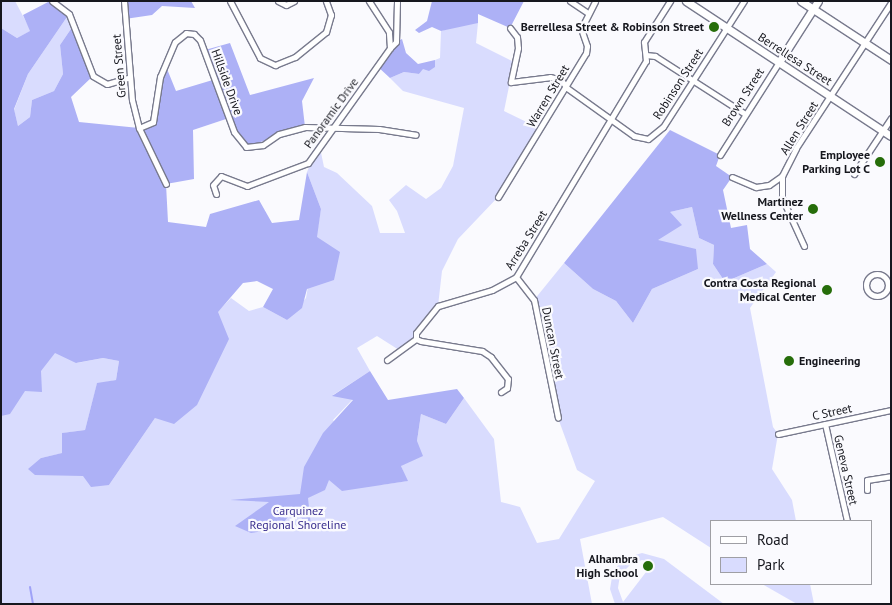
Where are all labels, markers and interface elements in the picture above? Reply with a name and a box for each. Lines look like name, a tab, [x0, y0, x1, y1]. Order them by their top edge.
place label: Berrellesa Street & Robinson Street	[521, 20, 704, 34]
marker: Berrellesa Street & Robinson Street	[708, 21, 720, 33]
street label: Berrellesa Street	[755, 30, 835, 88]
street label: Green Street	[109, 34, 129, 98]
street label: Robinson Street	[650, 46, 706, 122]
street label: Hillside Drive	[208, 47, 246, 117]
street label: Warren Street	[524, 62, 572, 130]
street label: Brown Street	[719, 65, 767, 129]
street label: Panoramic Drive	[301, 75, 361, 151]
street label: Allen Street	[777, 99, 821, 157]
place label: Employee Parking Lot C	[802, 148, 870, 176]
marker: Employee Parking Lot C	[874, 156, 886, 168]
place label: Martinez Wellness Center	[721, 195, 803, 223]
marker: Martinez Wellness Center	[807, 203, 819, 215]
street label: Arreba Street	[502, 208, 550, 272]
place label: Contra Costa Regional Medical Center	[704, 276, 816, 304]
marker: Contra Costa Regional Medical Center	[820, 283, 834, 297]
street label: Duncan Street	[539, 306, 567, 380]
place label: Engineering	[799, 354, 861, 368]
marker: Engineering	[783, 355, 795, 367]
street label: C Street	[811, 401, 853, 423]
street label: Geneva Street	[831, 434, 861, 506]
park label: Carquinez Regional Shoreline	[250, 504, 346, 532]
legend	[710, 520, 872, 585]
text: Road	[757, 530, 789, 549]
place label: Alhambra High School	[576, 552, 638, 580]
text: Park	[757, 555, 785, 574]
marker: Alhambra High School	[642, 560, 654, 572]

